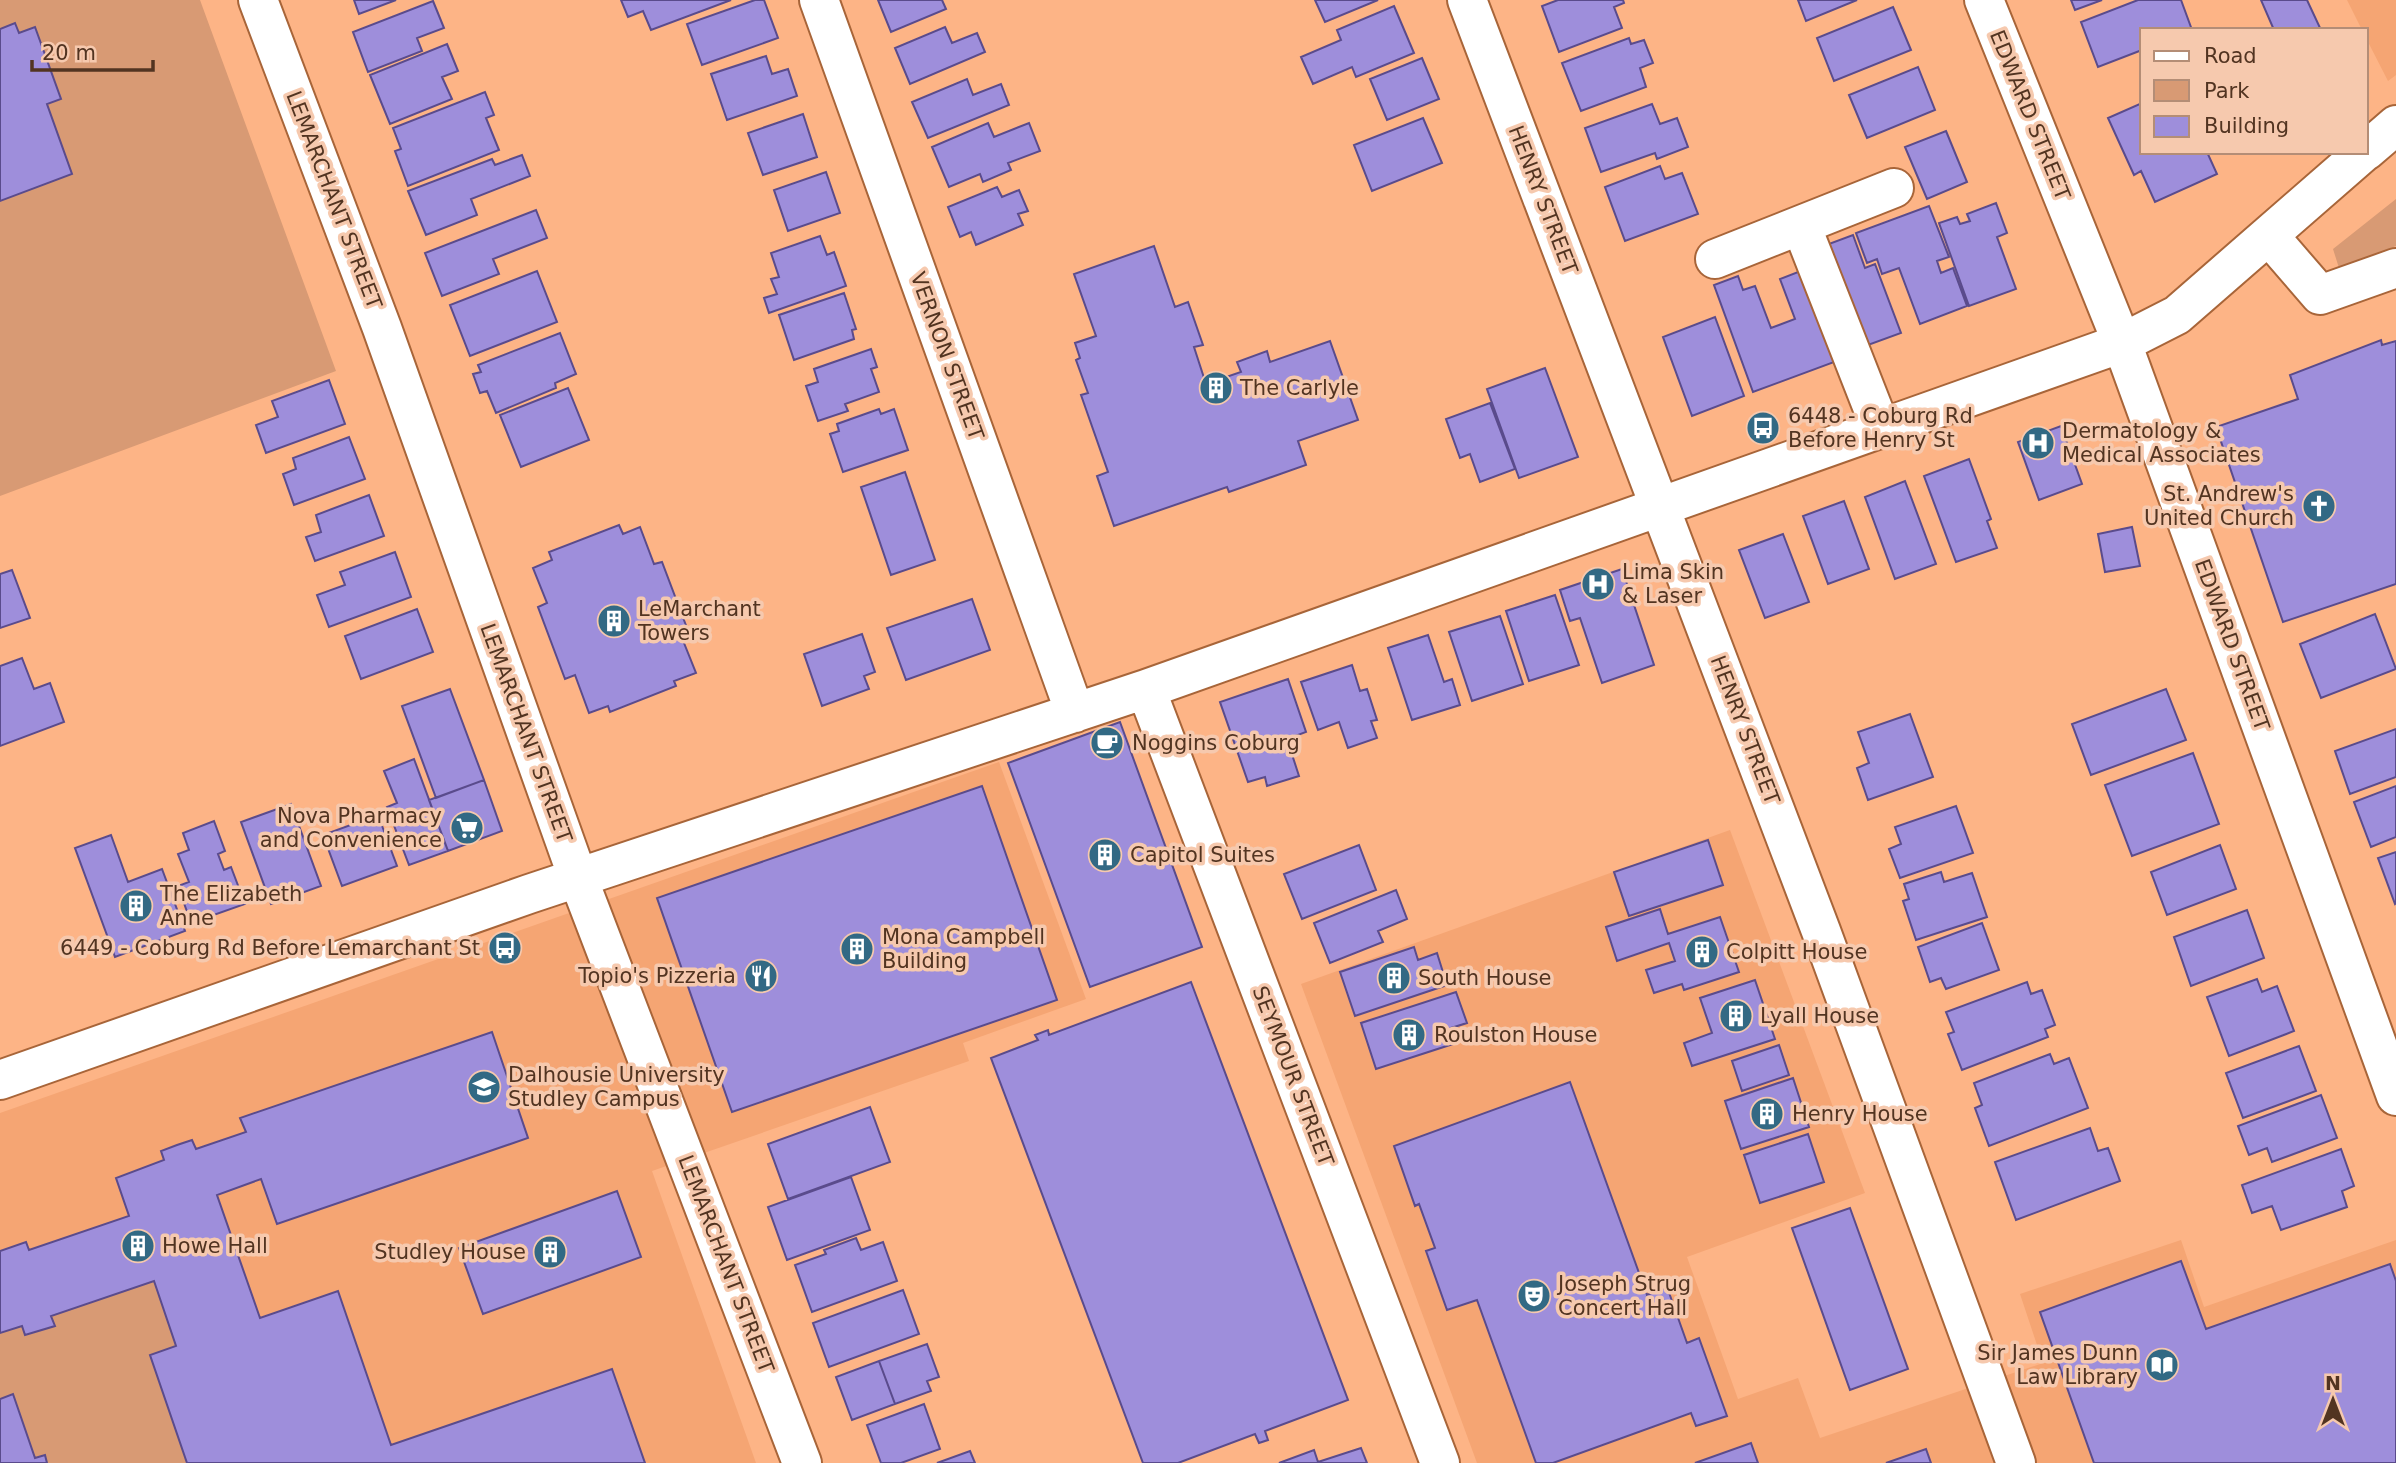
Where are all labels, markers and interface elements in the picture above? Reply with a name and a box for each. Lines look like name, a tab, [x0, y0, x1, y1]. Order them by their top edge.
street label: EDWARD STREET	[1985, 27, 2075, 204]
scale bar	[32, 28, 152, 72]
legend	[2140, 28, 2368, 154]
text: 20 m	[42, 41, 96, 65]
text: Road	[2204, 44, 2257, 68]
text: Park	[2204, 79, 2250, 103]
street label: LEMARCHANT STREET	[281, 88, 387, 312]
text: Building	[2204, 114, 2289, 138]
street label: HENRY STREET	[1504, 122, 1583, 278]
street label: VERNON STREET	[905, 269, 989, 443]
building icon: The Carlyle	[1197, 369, 1235, 407]
place label: The Carlyle	[1239, 376, 1359, 400]
place label: 6448 - Coburg Rd Before Henry St	[1788, 404, 1973, 452]
bus stop icon: 6448 - Coburg Rd Before Henry St	[1744, 409, 1782, 447]
place label: Dermatology & Medical Associates	[2062, 419, 2261, 467]
hospital icon: Dermatology & Medical Associates	[2019, 424, 2057, 462]
place label: St. Andrew's United Church	[2144, 482, 2294, 530]
church icon: St. Andrew's United Church	[2300, 487, 2338, 525]
street label: EDWARD STREET	[2190, 556, 2274, 734]
place label: Lima Skin & Laser	[1622, 560, 1724, 608]
hospital icon: Lima Skin & Laser	[1579, 565, 1617, 603]
place label: LeMarchant Towers	[637, 597, 761, 645]
building icon: LeMarchant Towers	[595, 602, 633, 640]
street label: LEMARCHANT STREET	[475, 620, 577, 846]
street label: HENRY STREET	[1706, 652, 1785, 808]
cafe icon: Noggins Coburg	[1088, 724, 1126, 762]
place label: Noggins Coburg	[1132, 731, 1300, 755]
place label: Nova Pharmacy and Convenience	[260, 804, 442, 852]
supermarket icon: Nova Pharmacy and Convenience	[448, 809, 486, 847]
building icon: Capitol Suites	[1086, 836, 1124, 874]
place label: Capitol Suites	[1130, 843, 1275, 867]
place label: The Elizabeth Anne	[159, 882, 302, 930]
building icon: The Elizabeth Anne	[117, 887, 155, 925]
place label: Mona Campbell Building	[882, 925, 1045, 973]
bus stop icon: 6449 - Coburg Rd Before Lemarchant St	[486, 929, 524, 967]
building icon: Mona Campbell Building	[838, 930, 876, 968]
building icon: Colpitt House	[1683, 933, 1721, 971]
place label: 6449 - Coburg Rd Before Lemarchant St	[60, 936, 480, 960]
place label: Colpitt House	[1726, 940, 1867, 964]
restaurant icon: Topio's Pizzeria	[742, 957, 780, 995]
building icon: South House	[1375, 959, 1413, 997]
place label: Topio's Pizzeria	[577, 964, 736, 988]
place label: South House	[1418, 966, 1552, 990]
street label: SEYMOUR STREET	[1248, 983, 1338, 1170]
building icon: Lyall House	[1717, 997, 1755, 1035]
place label: Lyall House	[1760, 1004, 1879, 1028]
building icon: Roulston House	[1390, 1016, 1428, 1054]
place label: Roulston House	[1434, 1023, 1597, 1047]
place label: Dalhousie University Studley Campus	[508, 1063, 725, 1111]
school or university icon: Dalhousie University Studley Campus	[465, 1068, 503, 1106]
building icon: Henry House	[1748, 1095, 1786, 1133]
place label: Henry House	[1792, 1102, 1928, 1126]
street label: LEMARCHANT STREET	[673, 1152, 779, 1376]
building icon: Howe Hall	[119, 1227, 157, 1265]
building icon: Studley House	[531, 1233, 569, 1271]
place label: Howe Hall	[162, 1234, 268, 1258]
place label: Studley House	[374, 1240, 526, 1264]
place label: Joseph Strug Concert Hall	[1556, 1272, 1691, 1320]
theatre icon: Joseph Strug Concert Hall	[1515, 1277, 1553, 1315]
place label: Sir James Dunn Law Library	[1977, 1341, 2138, 1389]
library icon: Sir James Dunn Law Library	[2143, 1346, 2181, 1384]
north arrow	[2298, 1365, 2368, 1435]
text: N	[2325, 1372, 2341, 1394]

